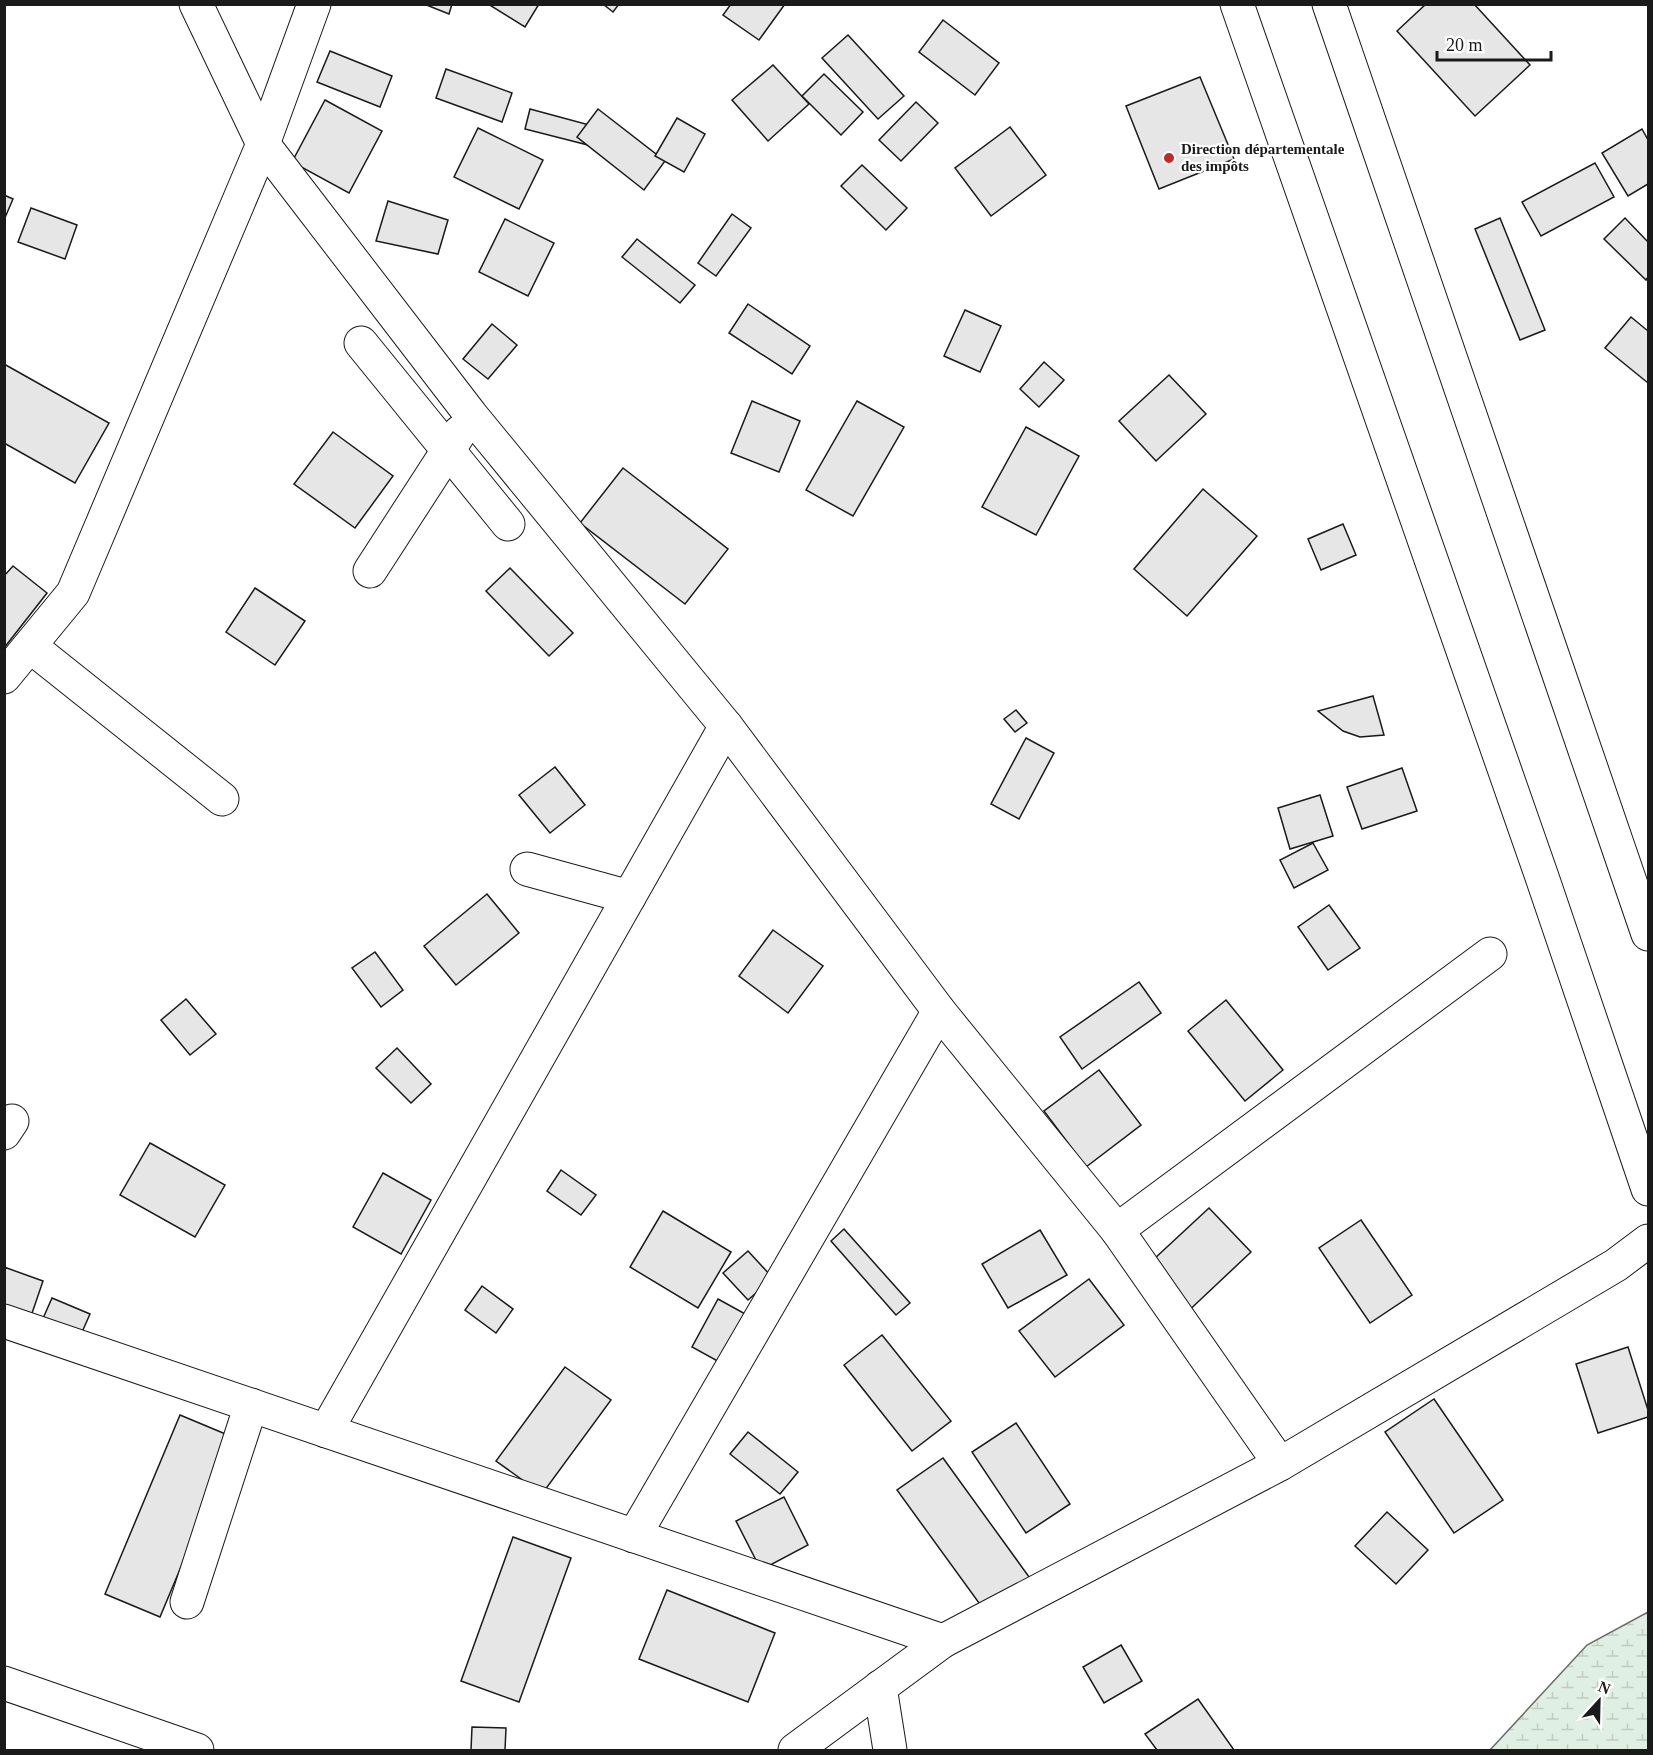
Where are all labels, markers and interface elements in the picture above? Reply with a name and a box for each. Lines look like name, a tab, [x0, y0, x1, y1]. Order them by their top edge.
scale bar	[1437, 24, 1551, 62]
text: 20 m	[1446, 35, 1483, 55]
place label: Direction départementale des impôts	[1181, 141, 1345, 174]
marker: Direction départementale des impôts	[1162, 151, 1176, 165]
north arrow	[1569, 1671, 1629, 1731]
text: N	[1596, 1678, 1613, 1698]

